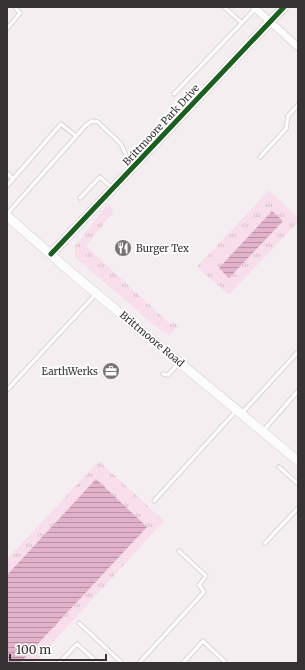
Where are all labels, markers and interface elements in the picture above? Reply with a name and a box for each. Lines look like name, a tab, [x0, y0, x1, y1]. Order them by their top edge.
street label: Brittmoore Park Drive	[120, 82, 202, 168]
restaurant icon: Burger Tex	[113, 238, 133, 258]
place label: Burger Tex	[136, 242, 189, 255]
street label: Brittmoore Road	[117, 308, 187, 370]
office icon: EarthWerks	[101, 361, 121, 381]
place label: EarthWerks	[41, 365, 98, 378]
scale bar	[10, 636, 106, 662]
text: 100 m	[16, 642, 51, 657]

